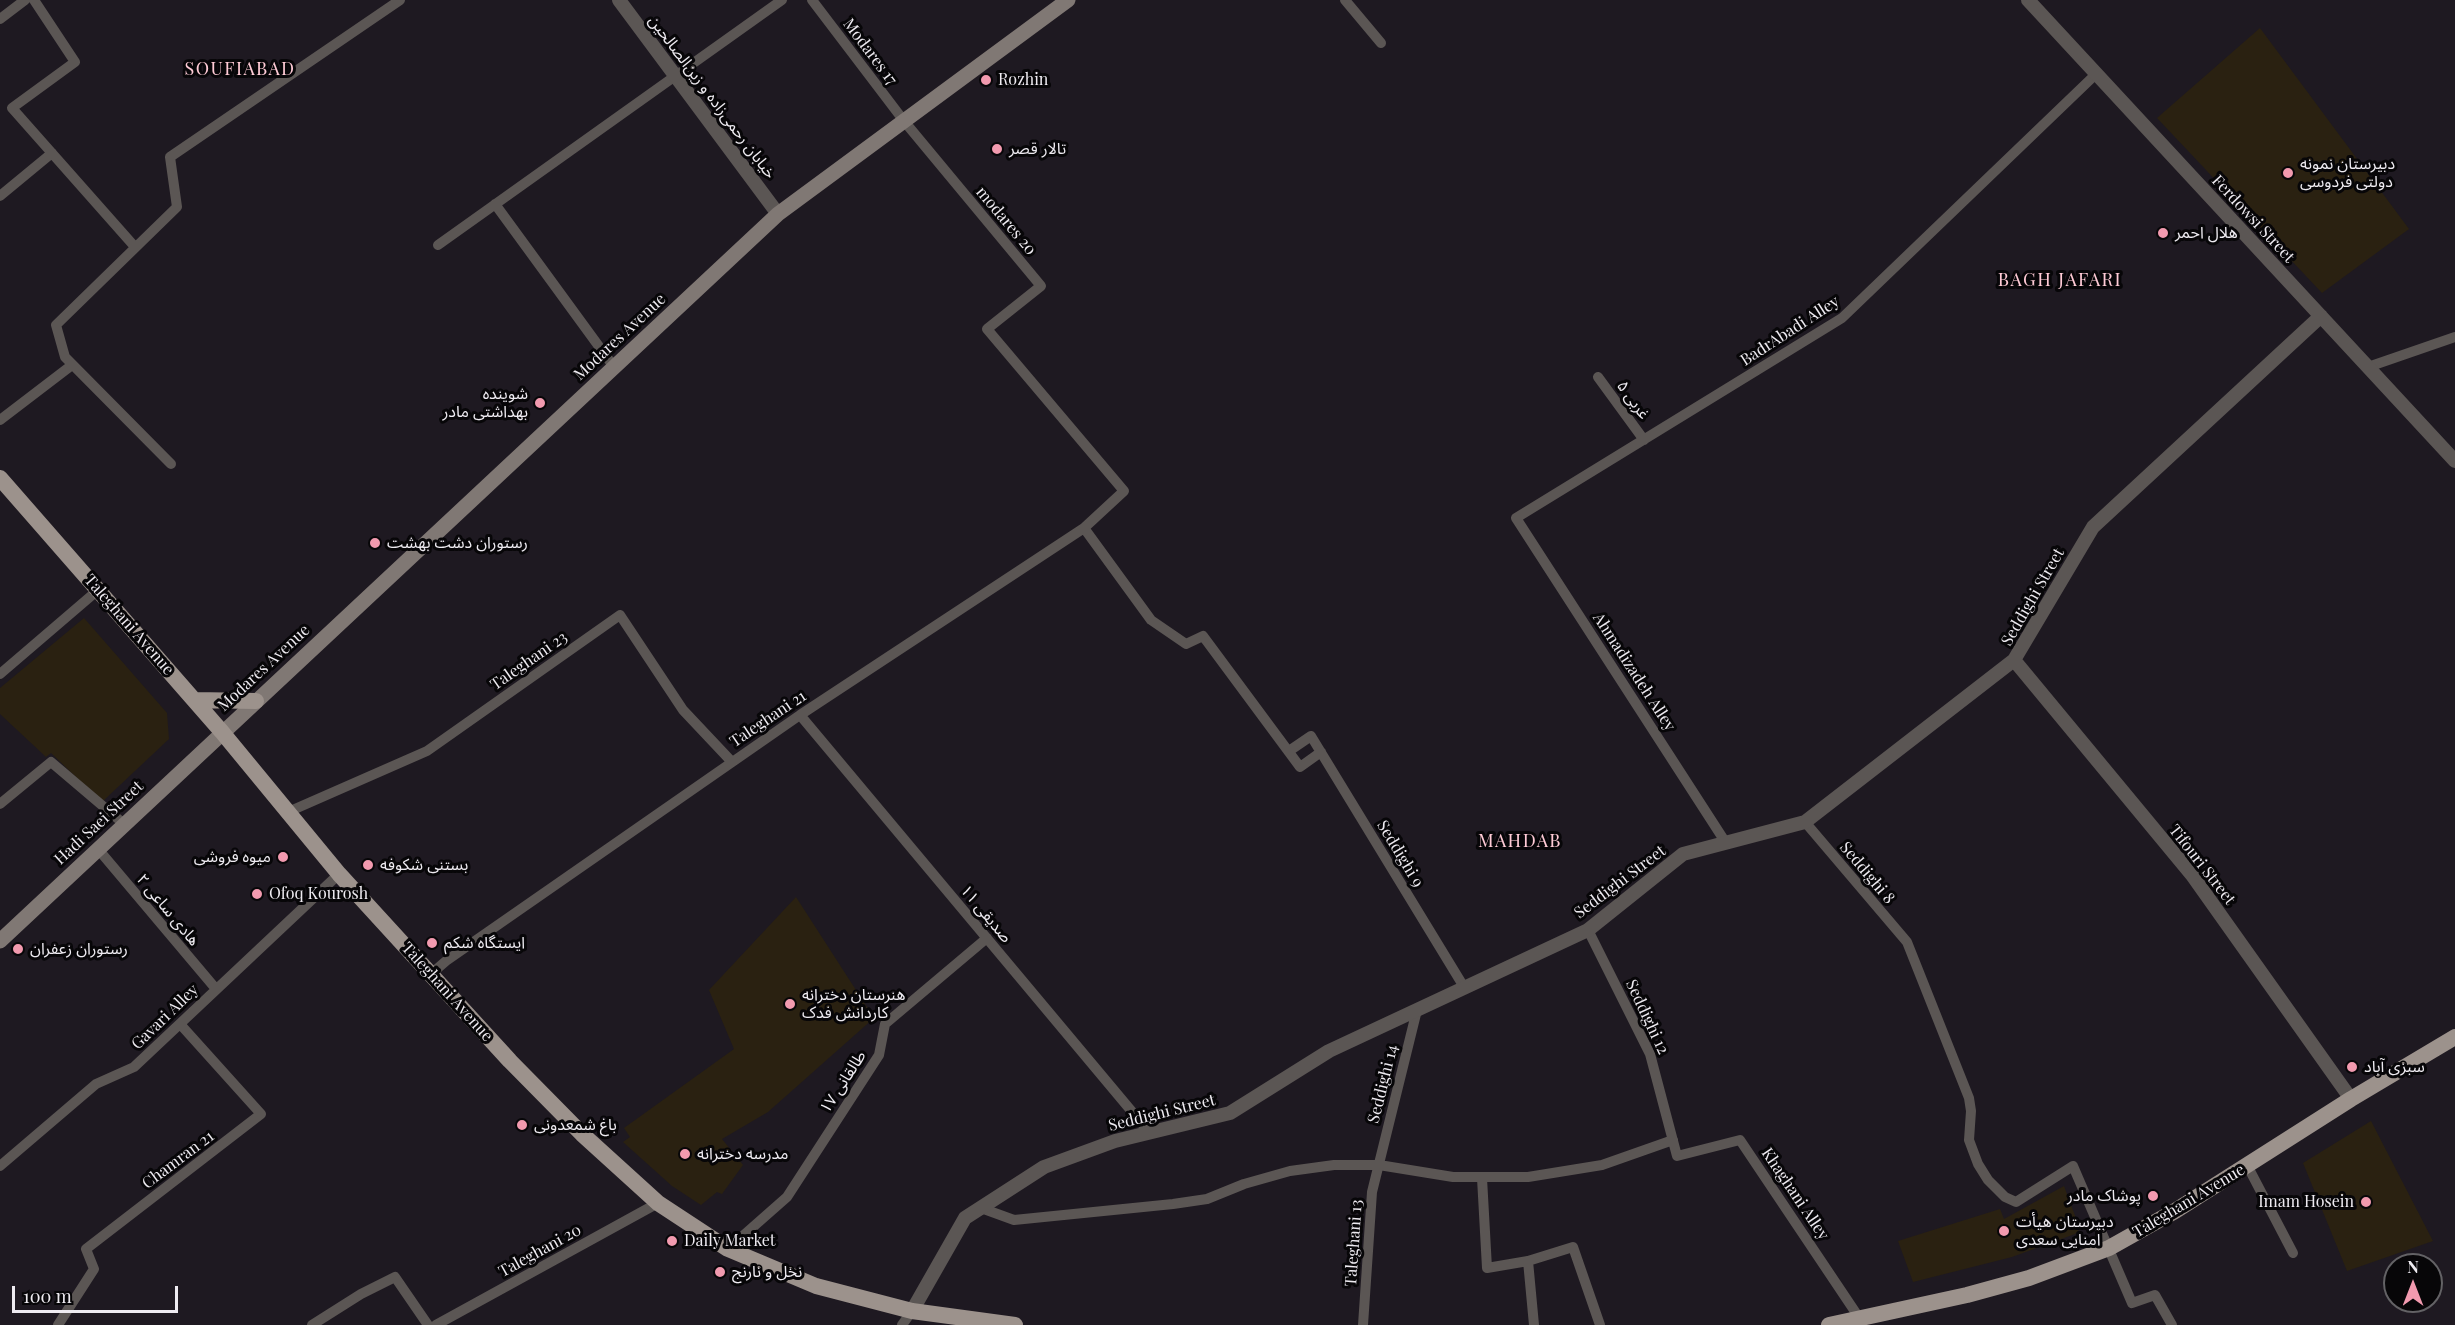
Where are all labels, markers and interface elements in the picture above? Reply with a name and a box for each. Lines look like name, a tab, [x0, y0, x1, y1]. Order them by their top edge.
street label: خیابان رحمی‌زاده و زین‌الصالحین	[644, 11, 780, 183]
street label: Modares 17	[839, 15, 901, 89]
district label: SOUFIABAD	[184, 58, 296, 80]
place label: Rozhin	[998, 70, 1048, 90]
marker: Rozhin	[979, 73, 993, 87]
place label: تالار قصر	[1009, 139, 1066, 159]
marker: تالار قصر	[990, 142, 1004, 156]
place label: دبیرستان نمونه دولتی فردوسی	[2300, 154, 2395, 192]
marker: دبیرستان نمونه دولتی فردوسی	[2281, 166, 2295, 180]
street label: Ferdowsi Street	[2208, 171, 2298, 267]
street label: modares 20	[972, 183, 1040, 259]
place label: هلال احمر	[2175, 223, 2238, 243]
marker: هلال احمر	[2156, 226, 2170, 240]
district label: BAGH JAFARI	[1998, 269, 2122, 291]
street label: Modares Avenue	[570, 290, 670, 384]
street label: BadrAbadi Alley	[1737, 292, 1843, 370]
street label: ۵ غربی	[1613, 377, 1653, 423]
place label: شوینده بهداشتی مادر	[442, 384, 528, 422]
marker: شوینده بهداشتی مادر	[533, 396, 547, 410]
place label: رستوران دشت بهشت	[387, 533, 528, 553]
marker: رستوران دشت بهشت	[368, 536, 382, 550]
street label: Seddighi Street	[1997, 545, 2069, 649]
street label: Taleghani Avenue	[80, 571, 178, 679]
street label: Ahmadizadeh Alley	[1589, 609, 1679, 735]
street label: Modares Avenue	[214, 621, 314, 715]
street label: Taleghani 23	[487, 628, 571, 694]
street label: Taleghani 21	[726, 686, 810, 752]
street label: Hadi Saei Street	[51, 777, 147, 869]
street label: Seddighi 9	[1373, 817, 1427, 891]
street label: Tifouri Street	[2165, 821, 2239, 909]
district label: MAHDAB	[1478, 830, 1562, 852]
street label: Seddighi 8	[1836, 838, 1898, 908]
street label: Seddighi Street	[1570, 841, 1670, 923]
place label: میوه فروشی	[194, 847, 271, 867]
marker: میوه فروشی	[276, 850, 290, 864]
place label: بستنی شکوفه	[380, 855, 468, 875]
marker: بستنی شکوفه	[361, 858, 375, 872]
street label: هادی ساعی ۲	[132, 870, 204, 950]
street label: صدیقی ۱۱	[956, 881, 1016, 947]
place label: Ofoq Kourosh	[269, 884, 368, 904]
marker: Ofoq Kourosh	[250, 887, 264, 901]
place label: ایستگاه شکم	[444, 933, 525, 953]
marker: ایستگاه شکم	[425, 936, 439, 950]
street label: Taleghani Avenue	[397, 938, 497, 1046]
place label: رستوران زعفران	[30, 939, 128, 959]
marker: رستوران زعفران	[11, 942, 25, 956]
street label: Seddighi 12	[1621, 977, 1673, 1057]
street label: Gavari Alley	[128, 980, 202, 1054]
place label: هنرستان دخترانه کاردانش فدک	[802, 985, 905, 1023]
marker: هنرستان دخترانه کاردانش فدک	[783, 997, 797, 1011]
street label: Seddighi 14	[1364, 1043, 1402, 1125]
street label: طالقانی ۱۷	[816, 1047, 870, 1117]
place label: سبزی آباد	[2364, 1057, 2425, 1077]
marker: سبزی آباد	[2345, 1060, 2359, 1074]
street label: Seddighi Street	[1107, 1090, 1217, 1136]
place label: باغ شمعدونی	[534, 1115, 617, 1135]
marker: باغ شمعدونی	[515, 1118, 529, 1132]
street label: Chamran 21	[138, 1127, 218, 1193]
place label: مدرسه دخترانه	[697, 1144, 788, 1164]
street label: Khaghani Alley	[1757, 1144, 1833, 1244]
marker: مدرسه دخترانه	[678, 1147, 692, 1161]
street label: Taleghani Avenue	[2130, 1160, 2248, 1242]
place label: پوشاک مادر	[2067, 1186, 2141, 1206]
marker: پوشاک مادر	[2146, 1189, 2160, 1203]
place label: Imam Hosein	[2258, 1192, 2354, 1212]
marker: Imam Hosein	[2359, 1195, 2373, 1209]
street label: Taleghani 13	[1341, 1199, 1367, 1287]
place label: دبیرستان هیأت امنایی سعدی	[2016, 1212, 2114, 1250]
street label: Taleghani 20	[495, 1220, 585, 1282]
marker: دبیرستان هیأت امنایی سعدی	[1997, 1224, 2011, 1238]
place label: Daily Market	[684, 1231, 776, 1251]
marker: Daily Market	[665, 1234, 679, 1248]
north arrow	[2383, 1253, 2443, 1313]
text: N	[2407, 1256, 2419, 1277]
place label: نخل و نارنج	[732, 1262, 802, 1282]
marker: نخل و نارنج	[713, 1265, 727, 1279]
scale bar	[15, 1274, 182, 1312]
text: 100 m	[23, 1284, 72, 1308]

